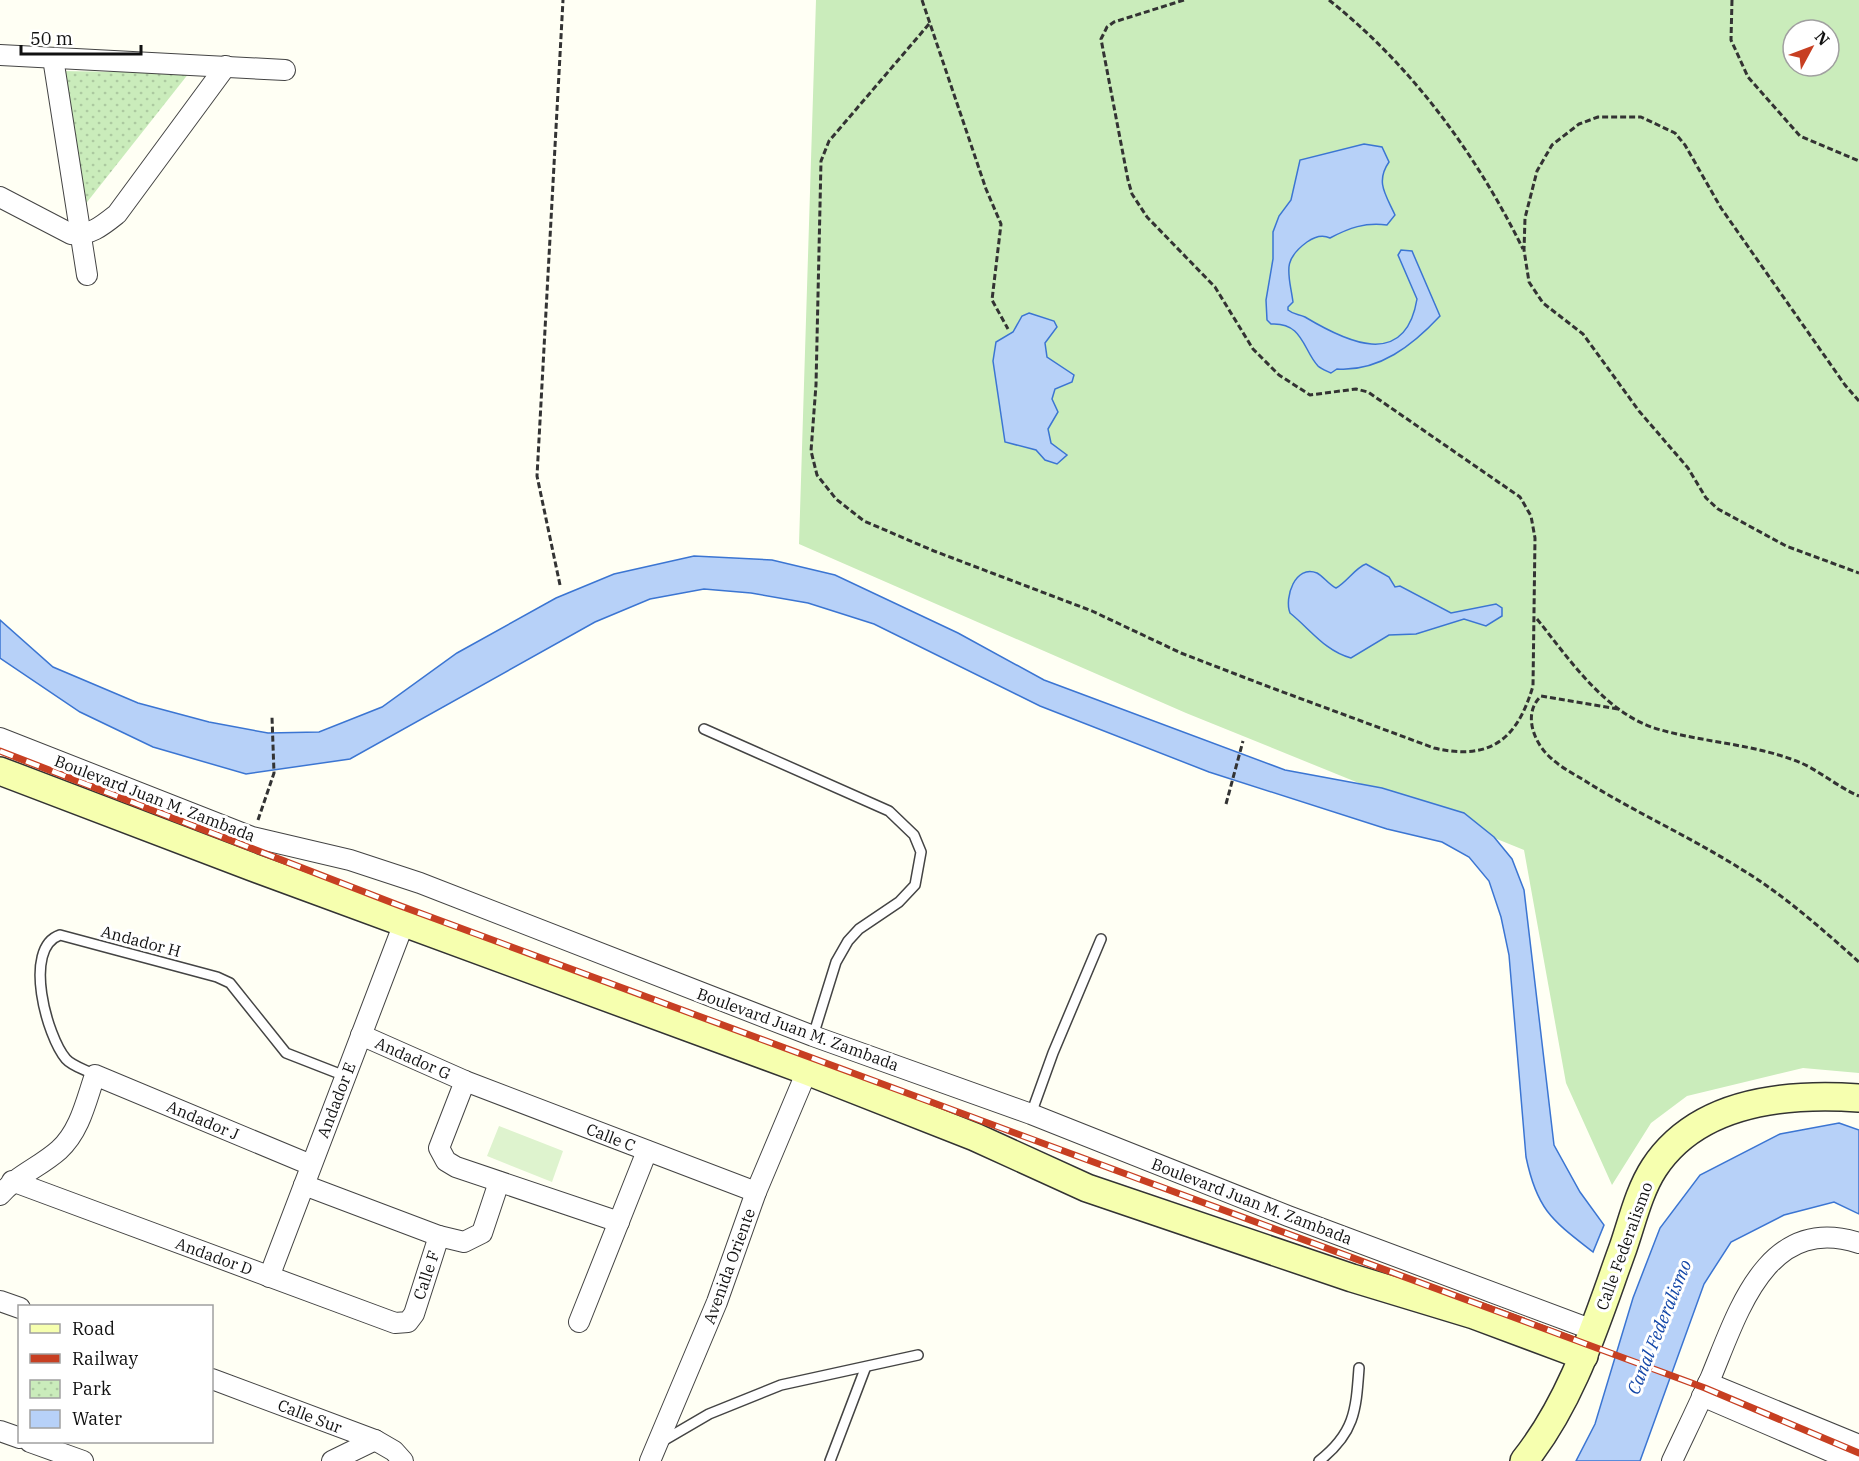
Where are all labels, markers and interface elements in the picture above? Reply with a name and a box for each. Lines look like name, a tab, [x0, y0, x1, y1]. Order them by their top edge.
scale bar	[21, 18, 141, 56]
north arrow	[1781, 18, 1841, 78]
text: 50 m	[30, 27, 73, 50]
text: N	[1811, 27, 1834, 49]
street label: Boulevard Juan M. Zambada	[52, 750, 258, 846]
street label: Andador H	[99, 921, 183, 961]
street label: Boulevard Juan M. Zambada	[694, 983, 902, 1075]
street label: Andador G	[372, 1032, 454, 1084]
street label: Andador E	[312, 1059, 360, 1141]
street label: Andador J	[164, 1096, 242, 1144]
street label: Calle C	[584, 1118, 638, 1156]
street label: Boulevard Juan M. Zambada	[1149, 1153, 1355, 1249]
street label: Calle Federalismo	[1592, 1179, 1656, 1313]
street label: Avenida Oriente	[699, 1205, 759, 1327]
street label: Andador D	[173, 1233, 255, 1279]
street label: Calle F	[409, 1248, 443, 1302]
water label: Canal Federalismo	[1622, 1256, 1696, 1398]
legend	[18, 1305, 213, 1443]
text: Road	[72, 1317, 115, 1340]
text: Railway	[72, 1347, 138, 1370]
text: Park	[72, 1377, 112, 1400]
street label: Calle Sur	[275, 1395, 345, 1437]
text: Water	[72, 1407, 122, 1430]

